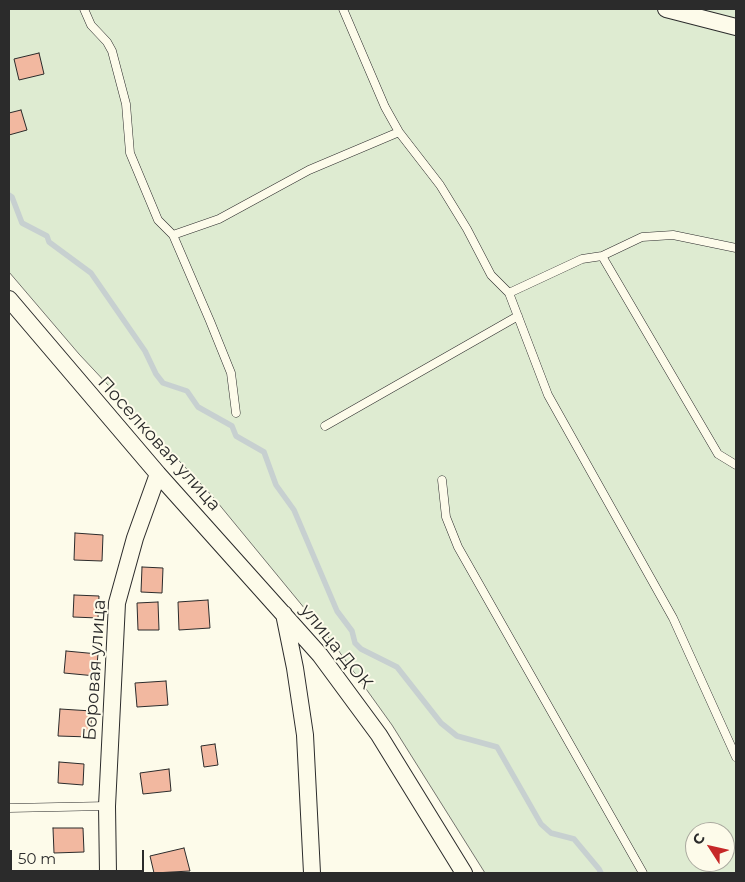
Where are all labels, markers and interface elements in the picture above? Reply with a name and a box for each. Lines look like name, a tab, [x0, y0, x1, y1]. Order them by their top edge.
street label: Поселковая улица	[93, 372, 225, 516]
street label: Боровая улица	[79, 599, 111, 741]
street label: улица ДОК	[295, 600, 377, 694]
north arrow	[685, 822, 735, 872]
text: С	[688, 830, 709, 848]
scale bar	[12, 840, 146, 872]
text: 50 m	[18, 849, 56, 868]

